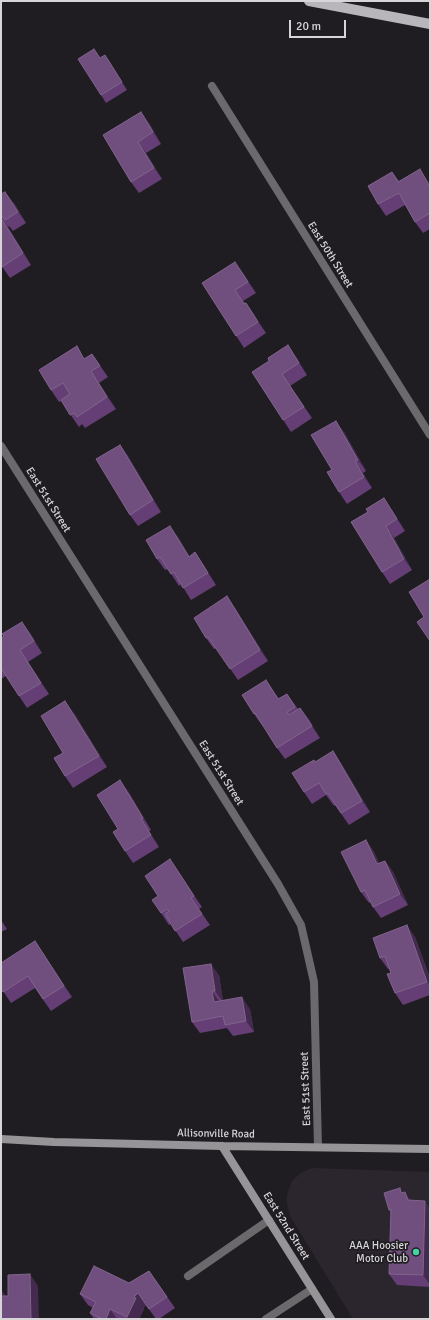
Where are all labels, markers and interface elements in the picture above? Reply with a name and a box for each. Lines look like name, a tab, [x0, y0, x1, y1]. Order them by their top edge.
scale bar	[291, 12, 348, 38]
text: 20 m	[296, 19, 321, 34]
street label: East 50th Street	[304, 219, 356, 291]
street label: East 51st Street	[23, 465, 73, 535]
street label: East 51st Street	[196, 738, 246, 808]
street label: East 51st Street	[298, 1052, 314, 1126]
street label: Allisonville Road	[177, 1127, 255, 1141]
street label: East 52nd Street	[260, 1190, 312, 1262]
place label: AAA Hoosier Motor Club	[349, 1239, 408, 1265]
marker: AAA Hoosier Motor Club	[411, 1247, 421, 1257]

